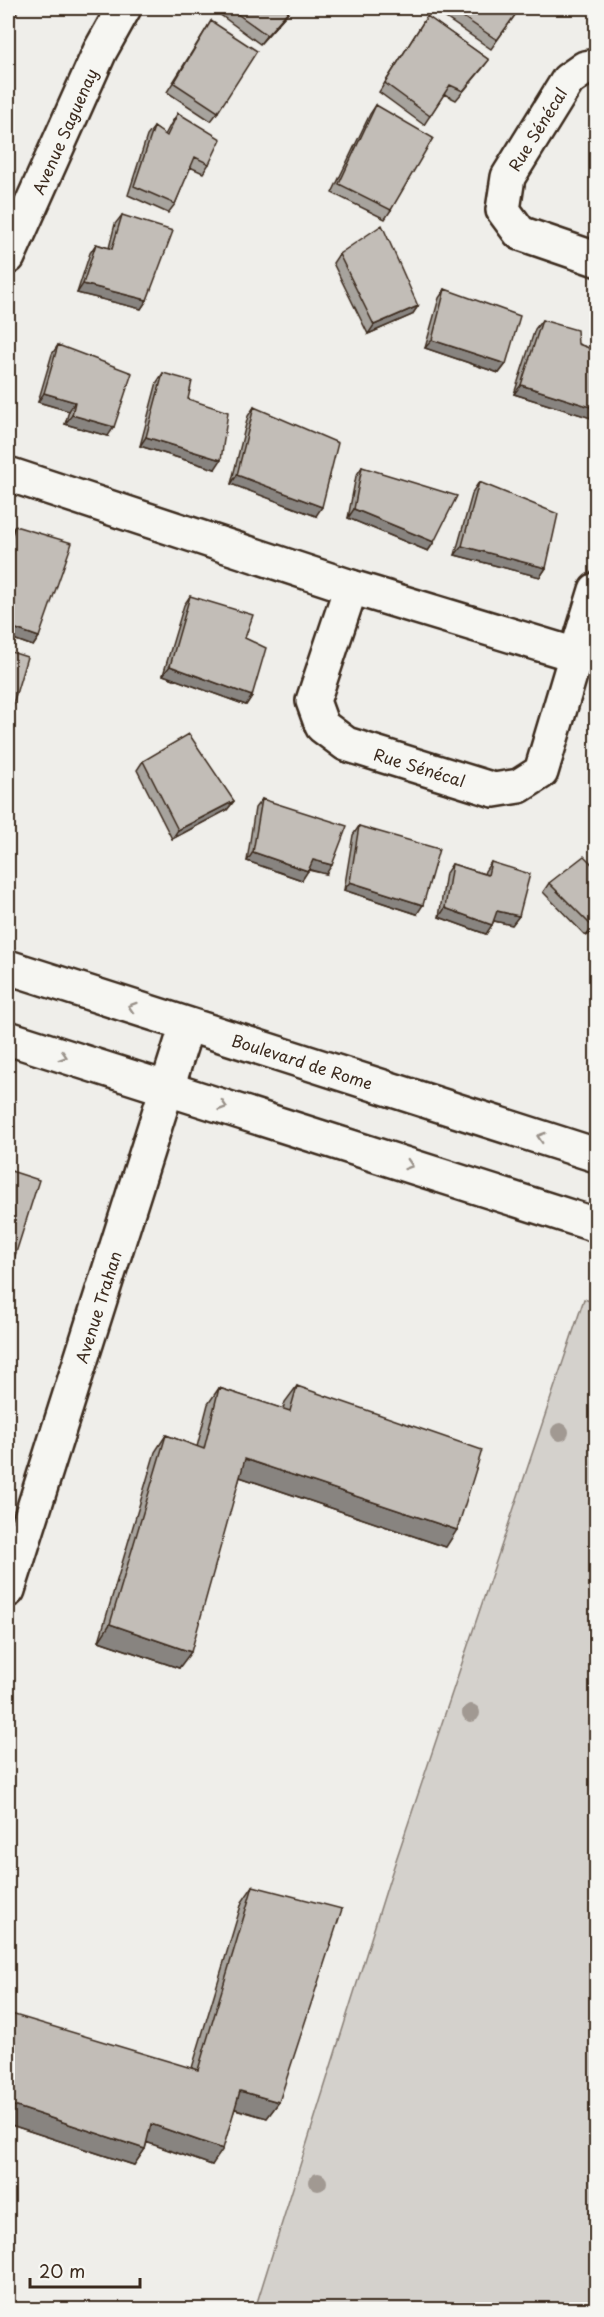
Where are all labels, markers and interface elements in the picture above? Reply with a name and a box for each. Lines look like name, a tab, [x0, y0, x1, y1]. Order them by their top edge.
street label: Avenue Saguenay	[26, 64, 103, 198]
street label: Rue Sénécal	[502, 83, 572, 175]
street label: Rue Sénécal	[371, 741, 468, 792]
one-way arrow	[127, 1002, 138, 1014]
street label: Boulevard de Rome	[229, 1027, 376, 1095]
one-way arrow	[57, 1049, 68, 1061]
one-way arrow	[217, 1099, 228, 1112]
one-way arrow	[536, 1132, 547, 1144]
one-way arrow	[403, 1158, 414, 1171]
street label: Avenue Trahan	[69, 1248, 127, 1366]
scale bar	[30, 2251, 140, 2289]
text: 20 m	[39, 2257, 85, 2284]

